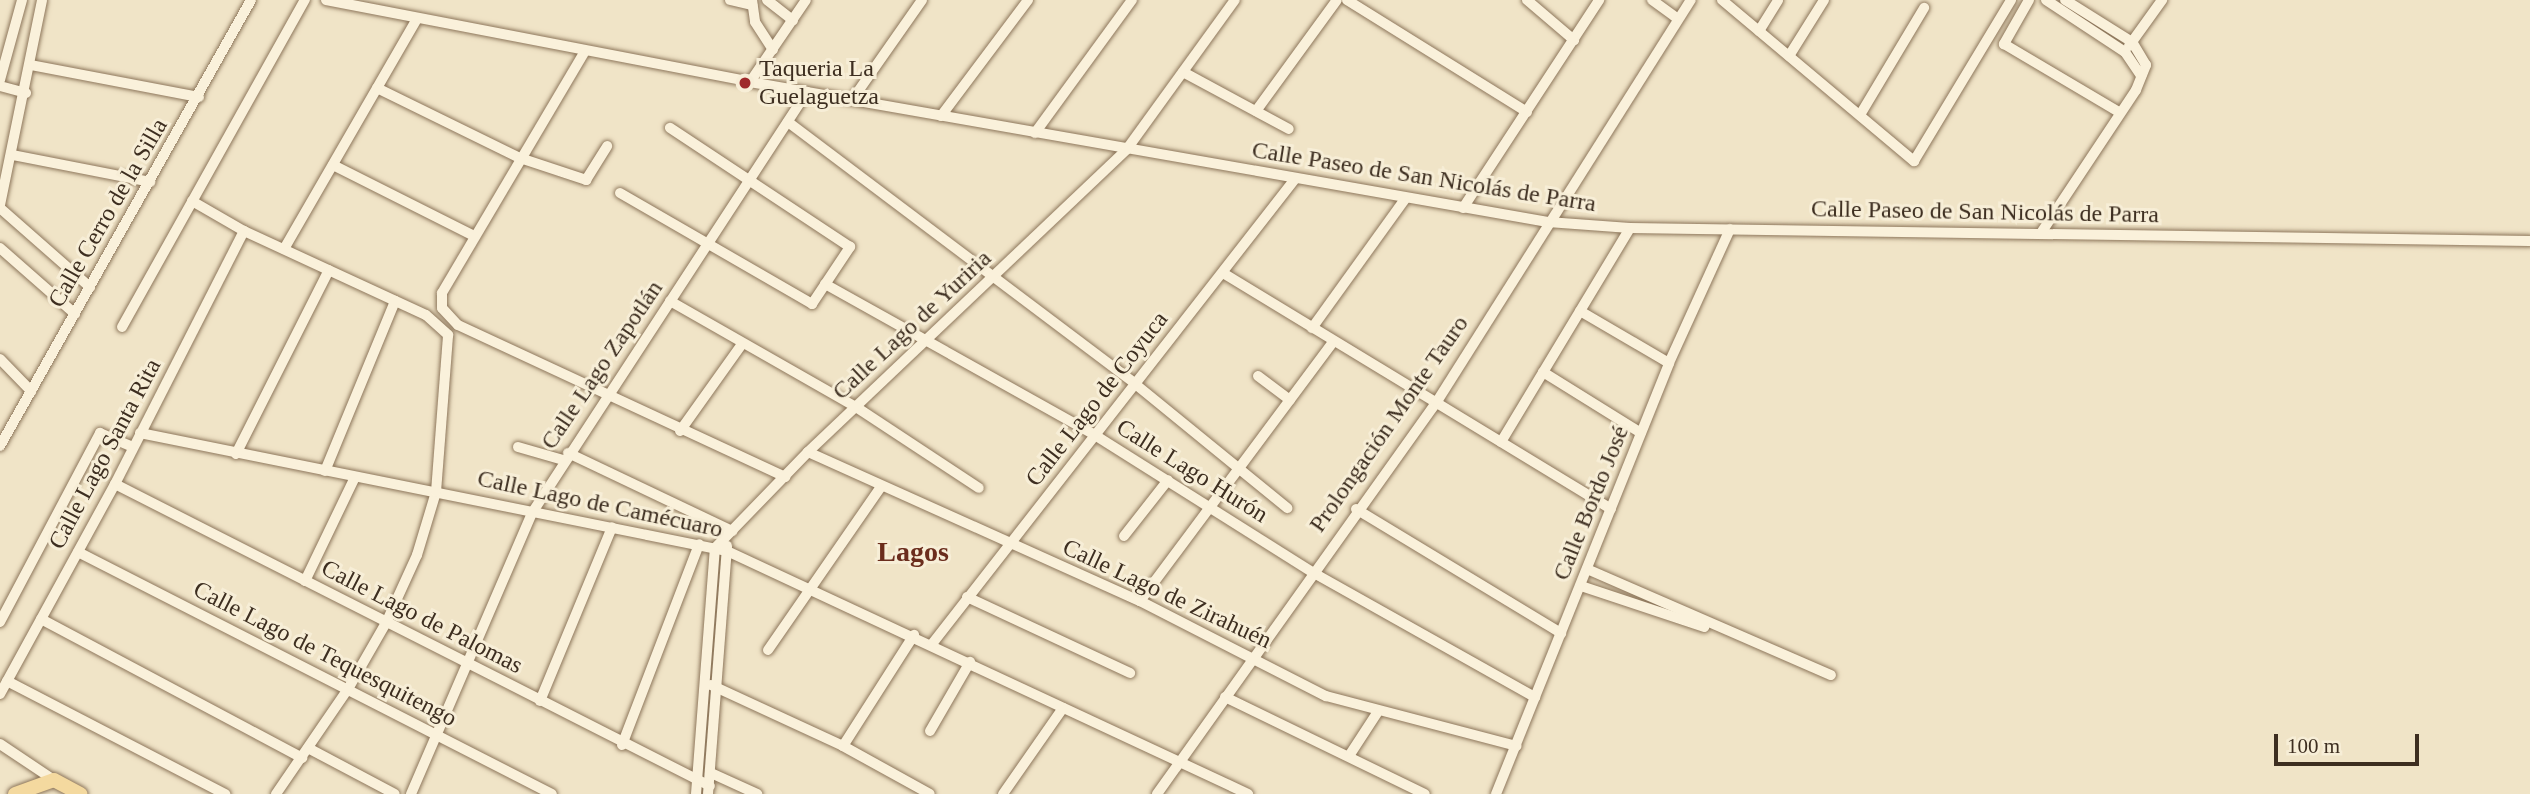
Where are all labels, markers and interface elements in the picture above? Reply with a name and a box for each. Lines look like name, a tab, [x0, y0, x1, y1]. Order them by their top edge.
place label: Taqueria La Guelaguetza	[759, 55, 879, 111]
marker: Taqueria La Guelaguetza	[737, 75, 753, 91]
street label: Calle Cerro de la Silla	[42, 113, 174, 313]
street label: Calle Paseo de San Nicolás de Parra	[1250, 136, 1598, 218]
street label: Calle Paseo de San Nicolás de Parra	[1811, 195, 2159, 229]
street label: Calle Lago de Yuriria	[826, 244, 998, 406]
street label: Calle Lago Zapotlán	[535, 275, 669, 455]
street label: Calle Lago de Coyuca	[1020, 306, 1174, 492]
street label: Prolongación Monte Tauro	[1303, 310, 1475, 538]
street label: Calle Lago Santa Rita	[43, 354, 167, 554]
street label: Calle Lago Hurón	[1111, 413, 1273, 529]
street label: Calle Bordo José	[1547, 422, 1635, 584]
street label: Calle Lago de Camécuaro	[475, 464, 725, 544]
street label: Calle Lago de Zirahuén	[1058, 533, 1276, 655]
district label: Lagos	[877, 535, 949, 569]
street label: Calle Lago de Palomas	[317, 554, 527, 680]
street label: Calle Lago de Tequesquitengo	[188, 575, 462, 733]
scale bar	[2278, 720, 2423, 764]
text: 100 m	[2287, 734, 2340, 758]

